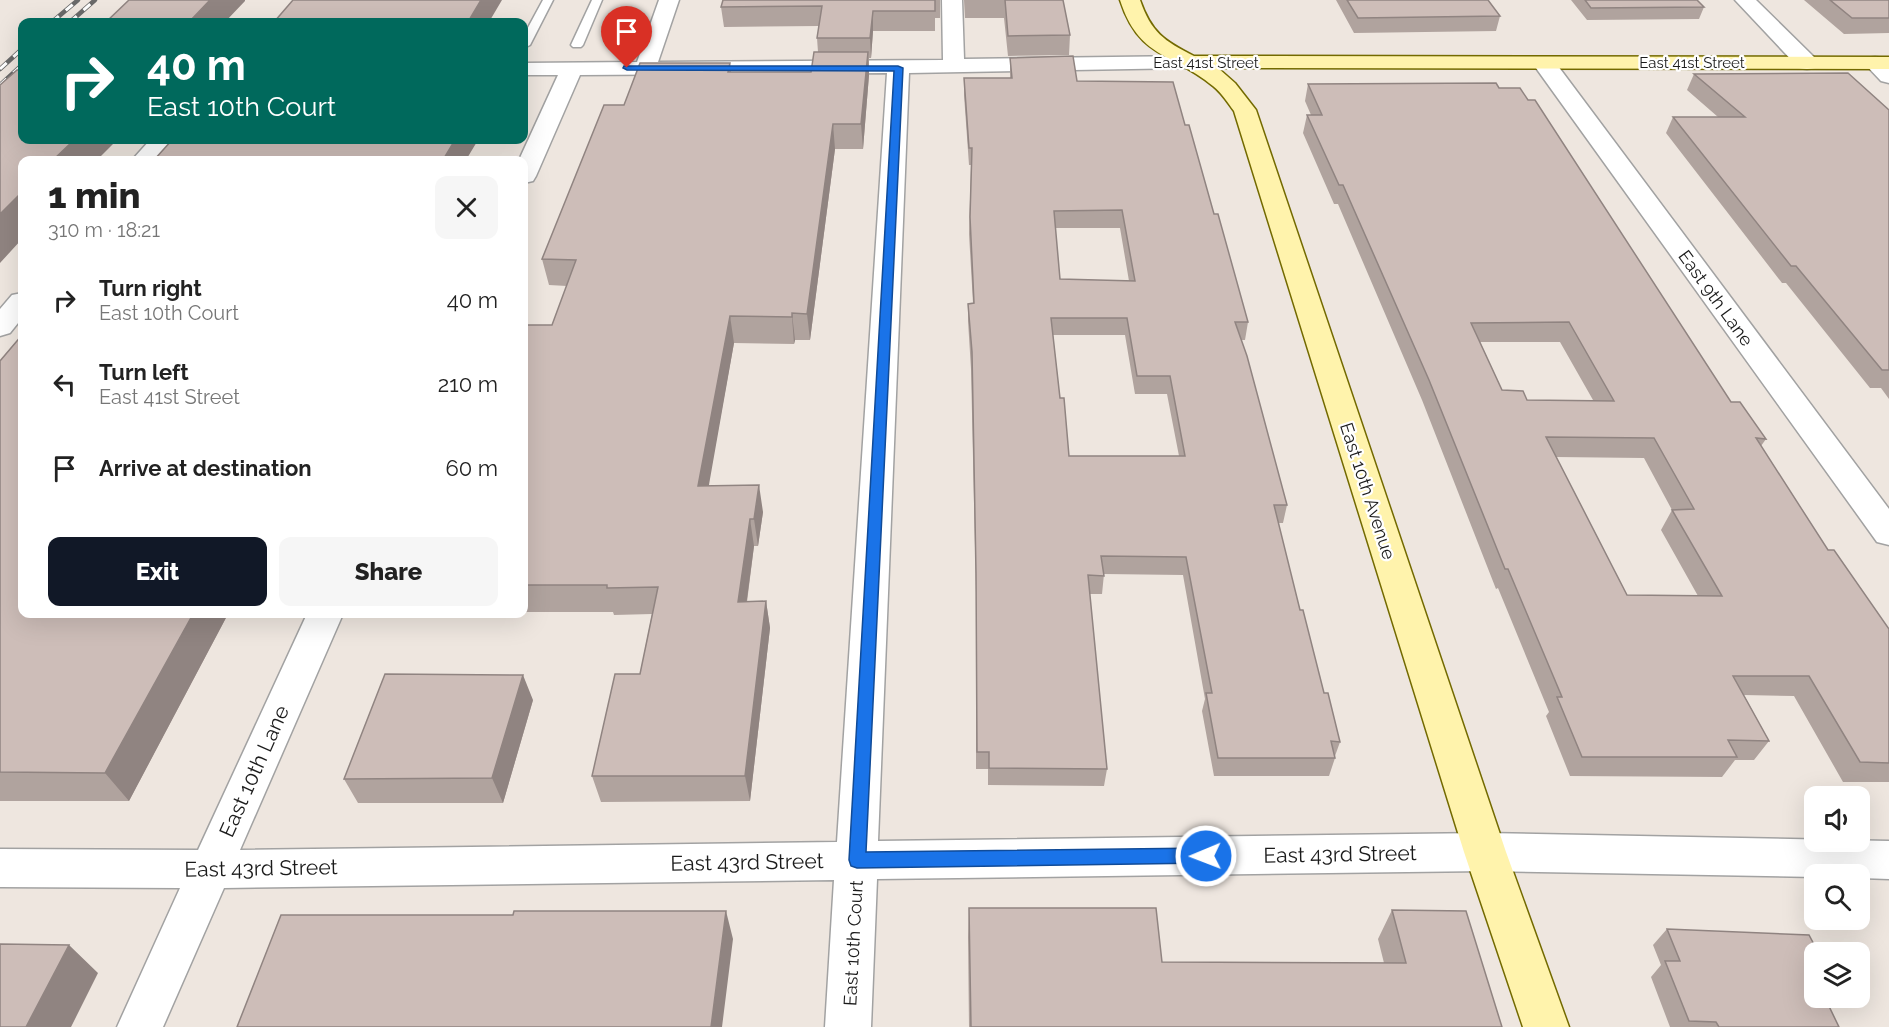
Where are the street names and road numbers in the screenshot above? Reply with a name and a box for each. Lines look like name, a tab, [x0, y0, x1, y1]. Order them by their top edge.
street label: East 41st Street	[1153, 54, 1259, 72]
street label: East 41st Street	[1639, 54, 1745, 72]
street label: East 9th Lane	[1674, 246, 1758, 350]
street label: East 10th Avenue	[1336, 420, 1400, 562]
street label: East 10th Lane	[214, 701, 294, 841]
street label: East 43rd Street	[1263, 840, 1417, 868]
street label: East 43rd Street	[670, 848, 824, 876]
street label: East 43rd Street	[184, 854, 338, 882]
street label: East 10th Court	[839, 880, 867, 1006]

